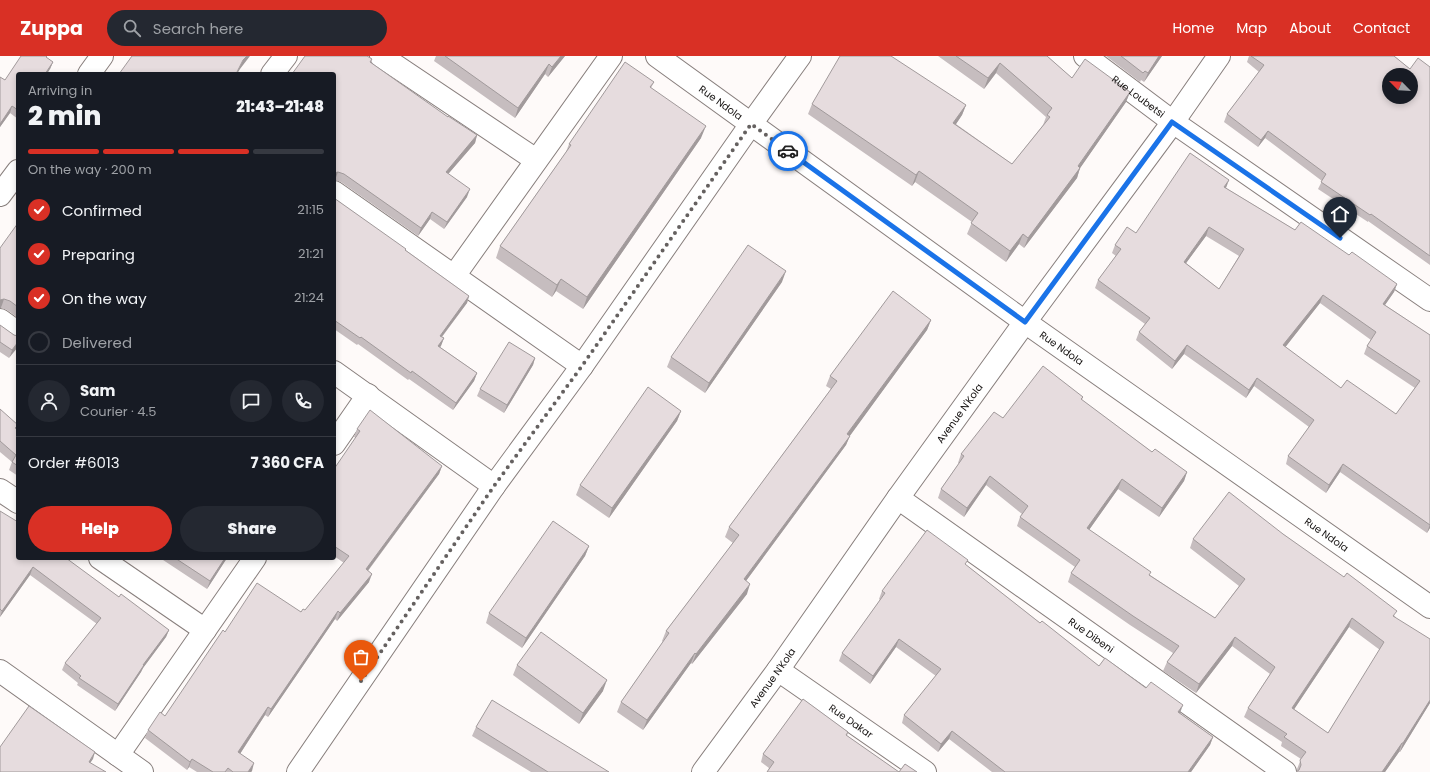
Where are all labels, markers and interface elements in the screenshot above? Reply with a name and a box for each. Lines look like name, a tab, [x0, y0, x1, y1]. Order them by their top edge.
search box	[107, 10, 387, 46]
text: Zuppa	[20, 15, 83, 42]
icon: search	[121, 17, 143, 39]
text: Search here	[153, 18, 243, 39]
text: Home	[1172, 18, 1214, 38]
text: Map	[1236, 18, 1267, 38]
text: About	[1289, 18, 1331, 38]
text: Contact	[1353, 18, 1410, 38]
north arrow	[1382, 68, 1418, 104]
map controls	[1382, 68, 1418, 104]
street label: Rue Loubetsi	[1109, 72, 1168, 121]
text: Arriving in	[28, 81, 92, 100]
street label: Rue Ndola	[696, 82, 746, 124]
text: 21:43–21:48	[236, 96, 324, 117]
text: 2 min	[28, 98, 101, 134]
courier	[768, 131, 808, 171]
icon: car	[777, 140, 799, 162]
text: On the way · 200 m	[28, 160, 152, 179]
pin	[1323, 197, 1357, 238]
icon: check	[28, 199, 50, 221]
text: Confirmed	[62, 200, 142, 221]
text: 21:15	[297, 200, 324, 219]
icon: home	[1329, 203, 1351, 225]
icon: check	[28, 243, 50, 265]
text: Preparing	[62, 244, 135, 265]
text: 21:21	[298, 244, 324, 263]
icon: check	[28, 287, 50, 309]
text: On the way	[62, 288, 147, 309]
text: 21:24	[294, 288, 324, 307]
street label: Rue Ndola	[1036, 328, 1087, 369]
text: Delivered	[62, 332, 132, 353]
button: person	[28, 380, 70, 422]
text: Sam	[80, 380, 115, 401]
button: chat	[230, 380, 272, 422]
button: phone	[282, 380, 324, 422]
street label: Avenue N'Kola	[933, 380, 986, 446]
text: Courier · 4.5	[80, 402, 156, 421]
text: Order #6013	[28, 452, 120, 473]
text: 7 360 CFA	[251, 452, 324, 473]
button: Help	[28, 506, 172, 552]
button: Share	[180, 506, 324, 552]
street label: Rue Ndola	[1301, 514, 1352, 555]
street label: Rue Dibeni	[1065, 614, 1117, 657]
pin	[344, 640, 378, 681]
street label: Avenue N'Kola	[746, 645, 799, 711]
icon: bag	[350, 646, 372, 668]
street label: Rue Dakar	[826, 700, 876, 742]

